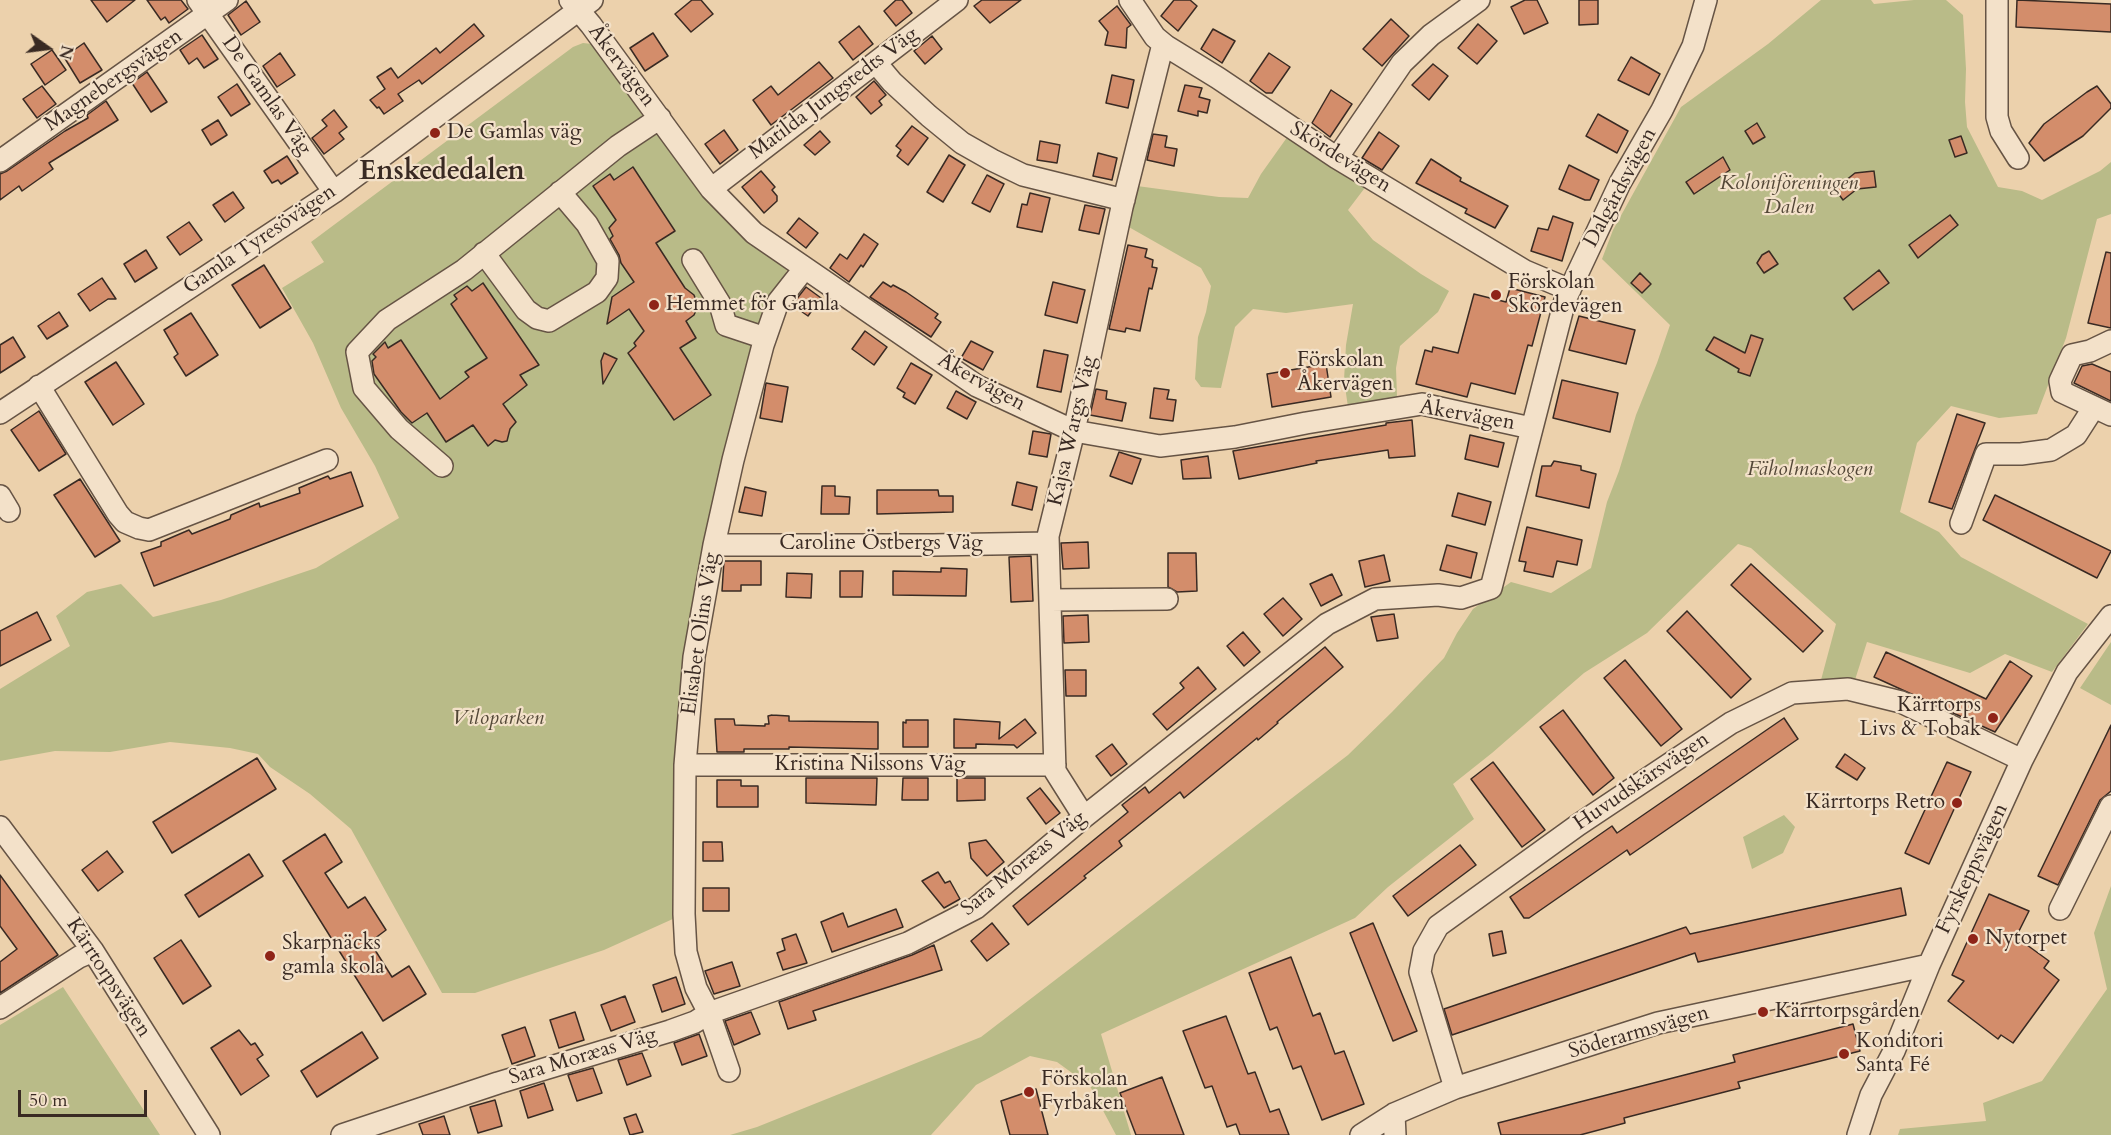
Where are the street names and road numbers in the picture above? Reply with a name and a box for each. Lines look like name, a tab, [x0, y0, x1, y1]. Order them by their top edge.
street label: Åkervägen	[582, 20, 660, 112]
street label: Matilda Jungstedts Väg	[745, 22, 923, 166]
street label: Magnebergsvägen	[40, 24, 188, 138]
street label: De Gamlas Väg	[216, 32, 316, 160]
street label: Skördevägen	[1285, 117, 1395, 199]
street label: Dalgårdsvägen	[1579, 124, 1663, 252]
street label: Gamla Tyresövägen	[179, 180, 341, 300]
street label: Åkervägen	[933, 349, 1029, 417]
street label: Kajsa Wargs Väg	[1043, 354, 1103, 508]
street label: Åkervägen	[1417, 395, 1517, 437]
street label: Caroline Östbergs Väg	[779, 531, 983, 557]
street label: Elisabet Olins Väg	[677, 551, 725, 717]
street label: Huvudskärsvägen	[1570, 727, 1714, 837]
street label: Kristina Nilssons Väg	[774, 752, 966, 778]
street label: Fyrskeppsvägen	[1932, 800, 2014, 938]
street label: Sara Moræas Väg	[957, 806, 1091, 922]
street label: Kärrtorpsvägen	[60, 914, 156, 1042]
street label: Söderarmsvägen	[1566, 1001, 1712, 1065]
street label: Sara Moræas Väg	[506, 1023, 660, 1091]

